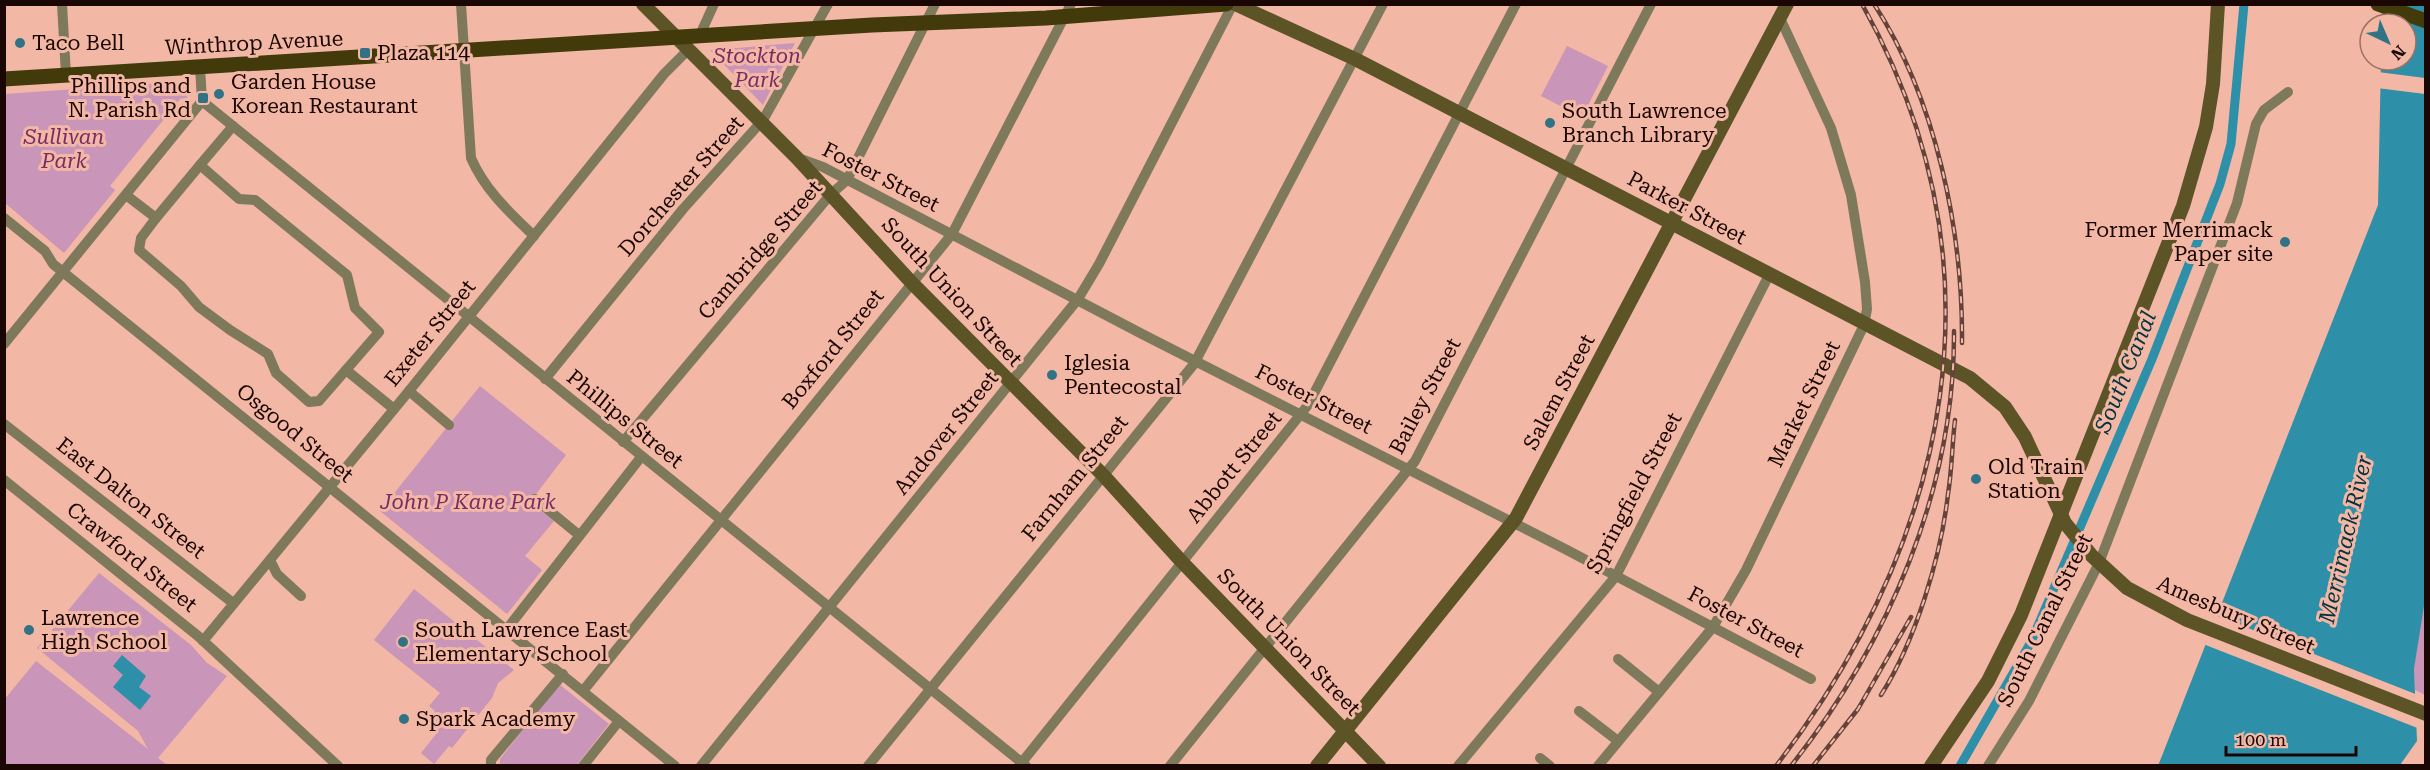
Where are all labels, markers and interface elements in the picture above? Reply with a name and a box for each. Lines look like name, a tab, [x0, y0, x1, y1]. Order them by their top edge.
north arrow	[2358, 12, 2418, 72]
street label: Winthrop Avenue	[164, 26, 344, 60]
place label: Taco Bell	[32, 31, 125, 55]
marker: Taco Bell	[13, 36, 27, 50]
place label: Plaza 114	[377, 41, 470, 65]
text: N	[2387, 41, 2409, 64]
park label: Stockton Park	[712, 44, 801, 92]
marker: Plaza 114	[358, 46, 372, 60]
place label: Garden House Korean Restaurant	[231, 70, 418, 118]
place label: Phillips and N. Parish Rd	[68, 74, 192, 122]
marker: Garden House Korean Restaurant	[212, 87, 226, 101]
marker: Phillips and N. Parish Rd	[196, 91, 210, 105]
place label: South Lawrence Branch Library	[1562, 99, 1726, 147]
street label: Dorchester Street	[614, 111, 748, 261]
marker: South Lawrence Branch Library	[1543, 116, 1557, 130]
park label: Sullivan Park	[23, 125, 104, 173]
street label: Foster Street	[819, 137, 944, 217]
street label: Parker Street	[1623, 167, 1751, 250]
street label: Cambridge Street	[693, 176, 827, 324]
street label: South Union Street	[877, 213, 1027, 372]
place label: Former Merrimack Paper site	[2085, 218, 2273, 266]
marker: Former Merrimack Paper site	[2278, 235, 2292, 249]
street label: Exeter Street	[380, 275, 480, 391]
street label: Boxford Street	[777, 284, 889, 414]
water label: South Canal	[2089, 308, 2161, 438]
street label: Salem Street	[1519, 330, 1600, 454]
street label: Bailey Street	[1384, 334, 1466, 458]
street label: Market Street	[1763, 337, 1845, 471]
place label: Iglesia Pentecostal	[1064, 351, 1182, 399]
street label: Foster Street	[1252, 359, 1377, 439]
street label: Phillips Street	[562, 365, 688, 473]
street label: Andover Street	[889, 366, 1003, 499]
marker: Iglesia Pentecostal	[1045, 368, 1059, 382]
street label: Osgood Street	[232, 379, 358, 487]
street label: Abbott Street	[1182, 406, 1286, 528]
street label: Springfield Street	[1581, 408, 1687, 577]
street label: Farnham Street	[1017, 410, 1133, 546]
street label: East Dalton Street	[52, 433, 210, 564]
water label: Merrimack River	[2314, 453, 2377, 627]
place label: Old Train Station	[1988, 455, 2084, 503]
marker: Old Train Station	[1969, 472, 1983, 486]
park label: John P Kane Park	[379, 490, 556, 514]
street label: Crawford Street	[62, 497, 202, 617]
street label: South Canal Street	[1993, 529, 2097, 710]
street label: South Union Street	[1213, 564, 1365, 720]
street label: Amesbury Street	[2154, 571, 2319, 659]
street label: Foster Street	[1684, 581, 1808, 663]
place label: Lawrence High School	[41, 606, 167, 654]
place label: South Lawrence East Elementary School	[415, 618, 628, 666]
marker: Lawrence High School	[22, 623, 36, 637]
marker: South Lawrence East Elementary School	[396, 635, 410, 649]
place label: Spark Academy	[416, 707, 576, 731]
marker: Spark Academy	[397, 712, 411, 726]
scale bar	[2226, 719, 2356, 757]
text: 100 m	[2235, 729, 2286, 750]

